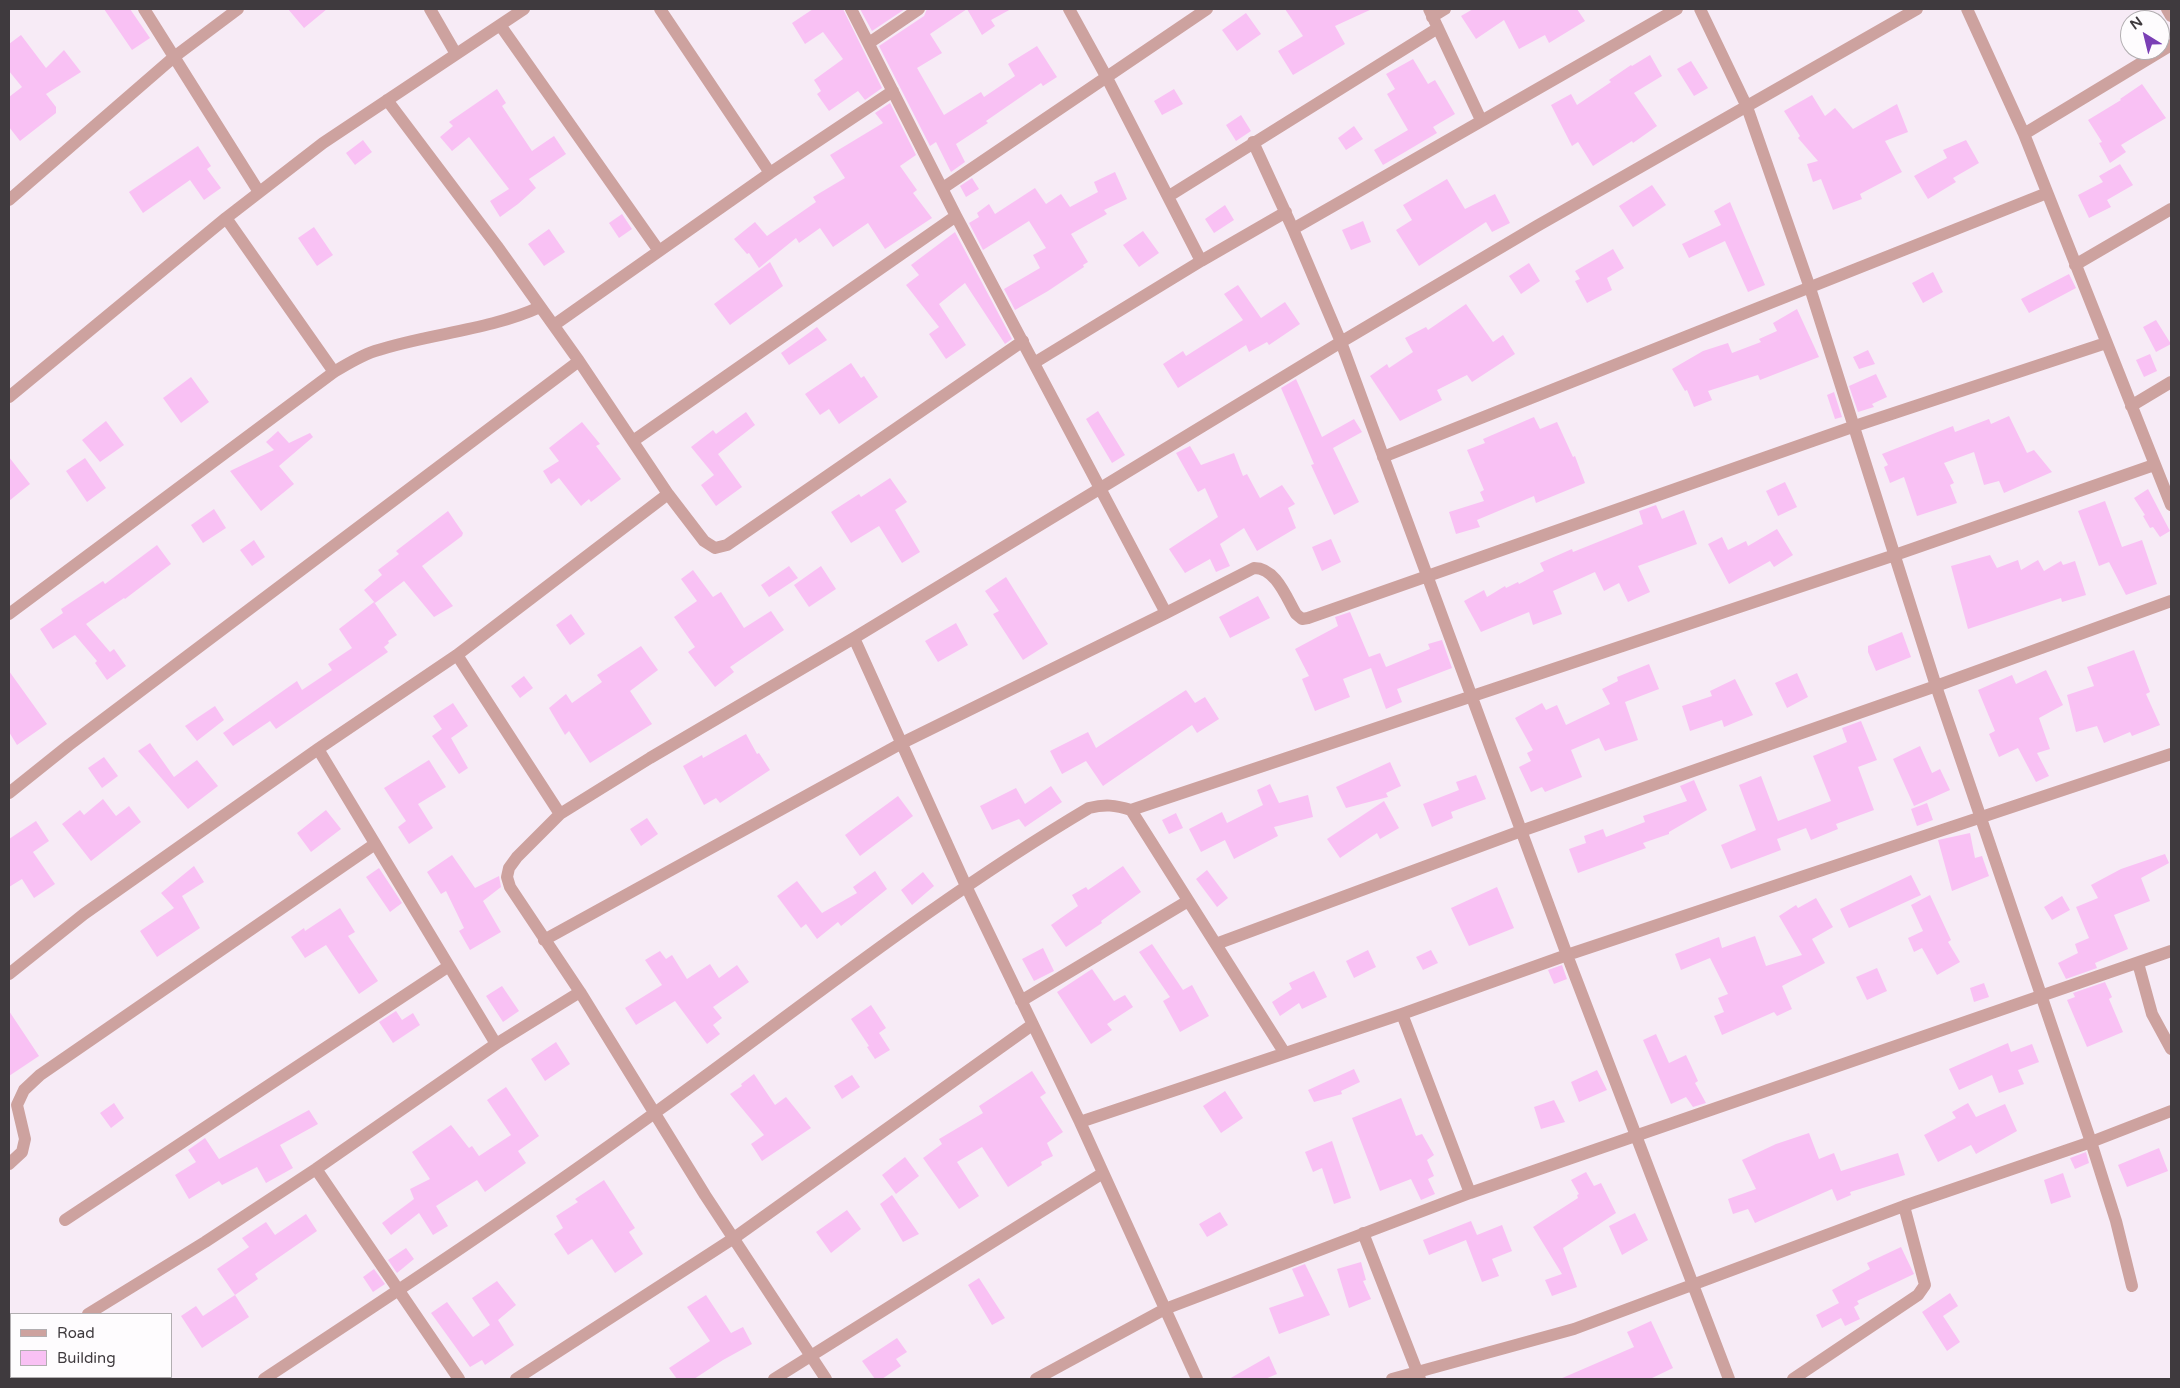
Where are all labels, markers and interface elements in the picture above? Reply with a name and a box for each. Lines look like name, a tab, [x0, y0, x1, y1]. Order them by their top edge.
north arrow	[2120, 10, 2170, 60]
text: N	[2127, 13, 2146, 33]
legend	[10, 1313, 172, 1378]
text: Road	[57, 1324, 95, 1342]
text: Building	[57, 1349, 116, 1367]

